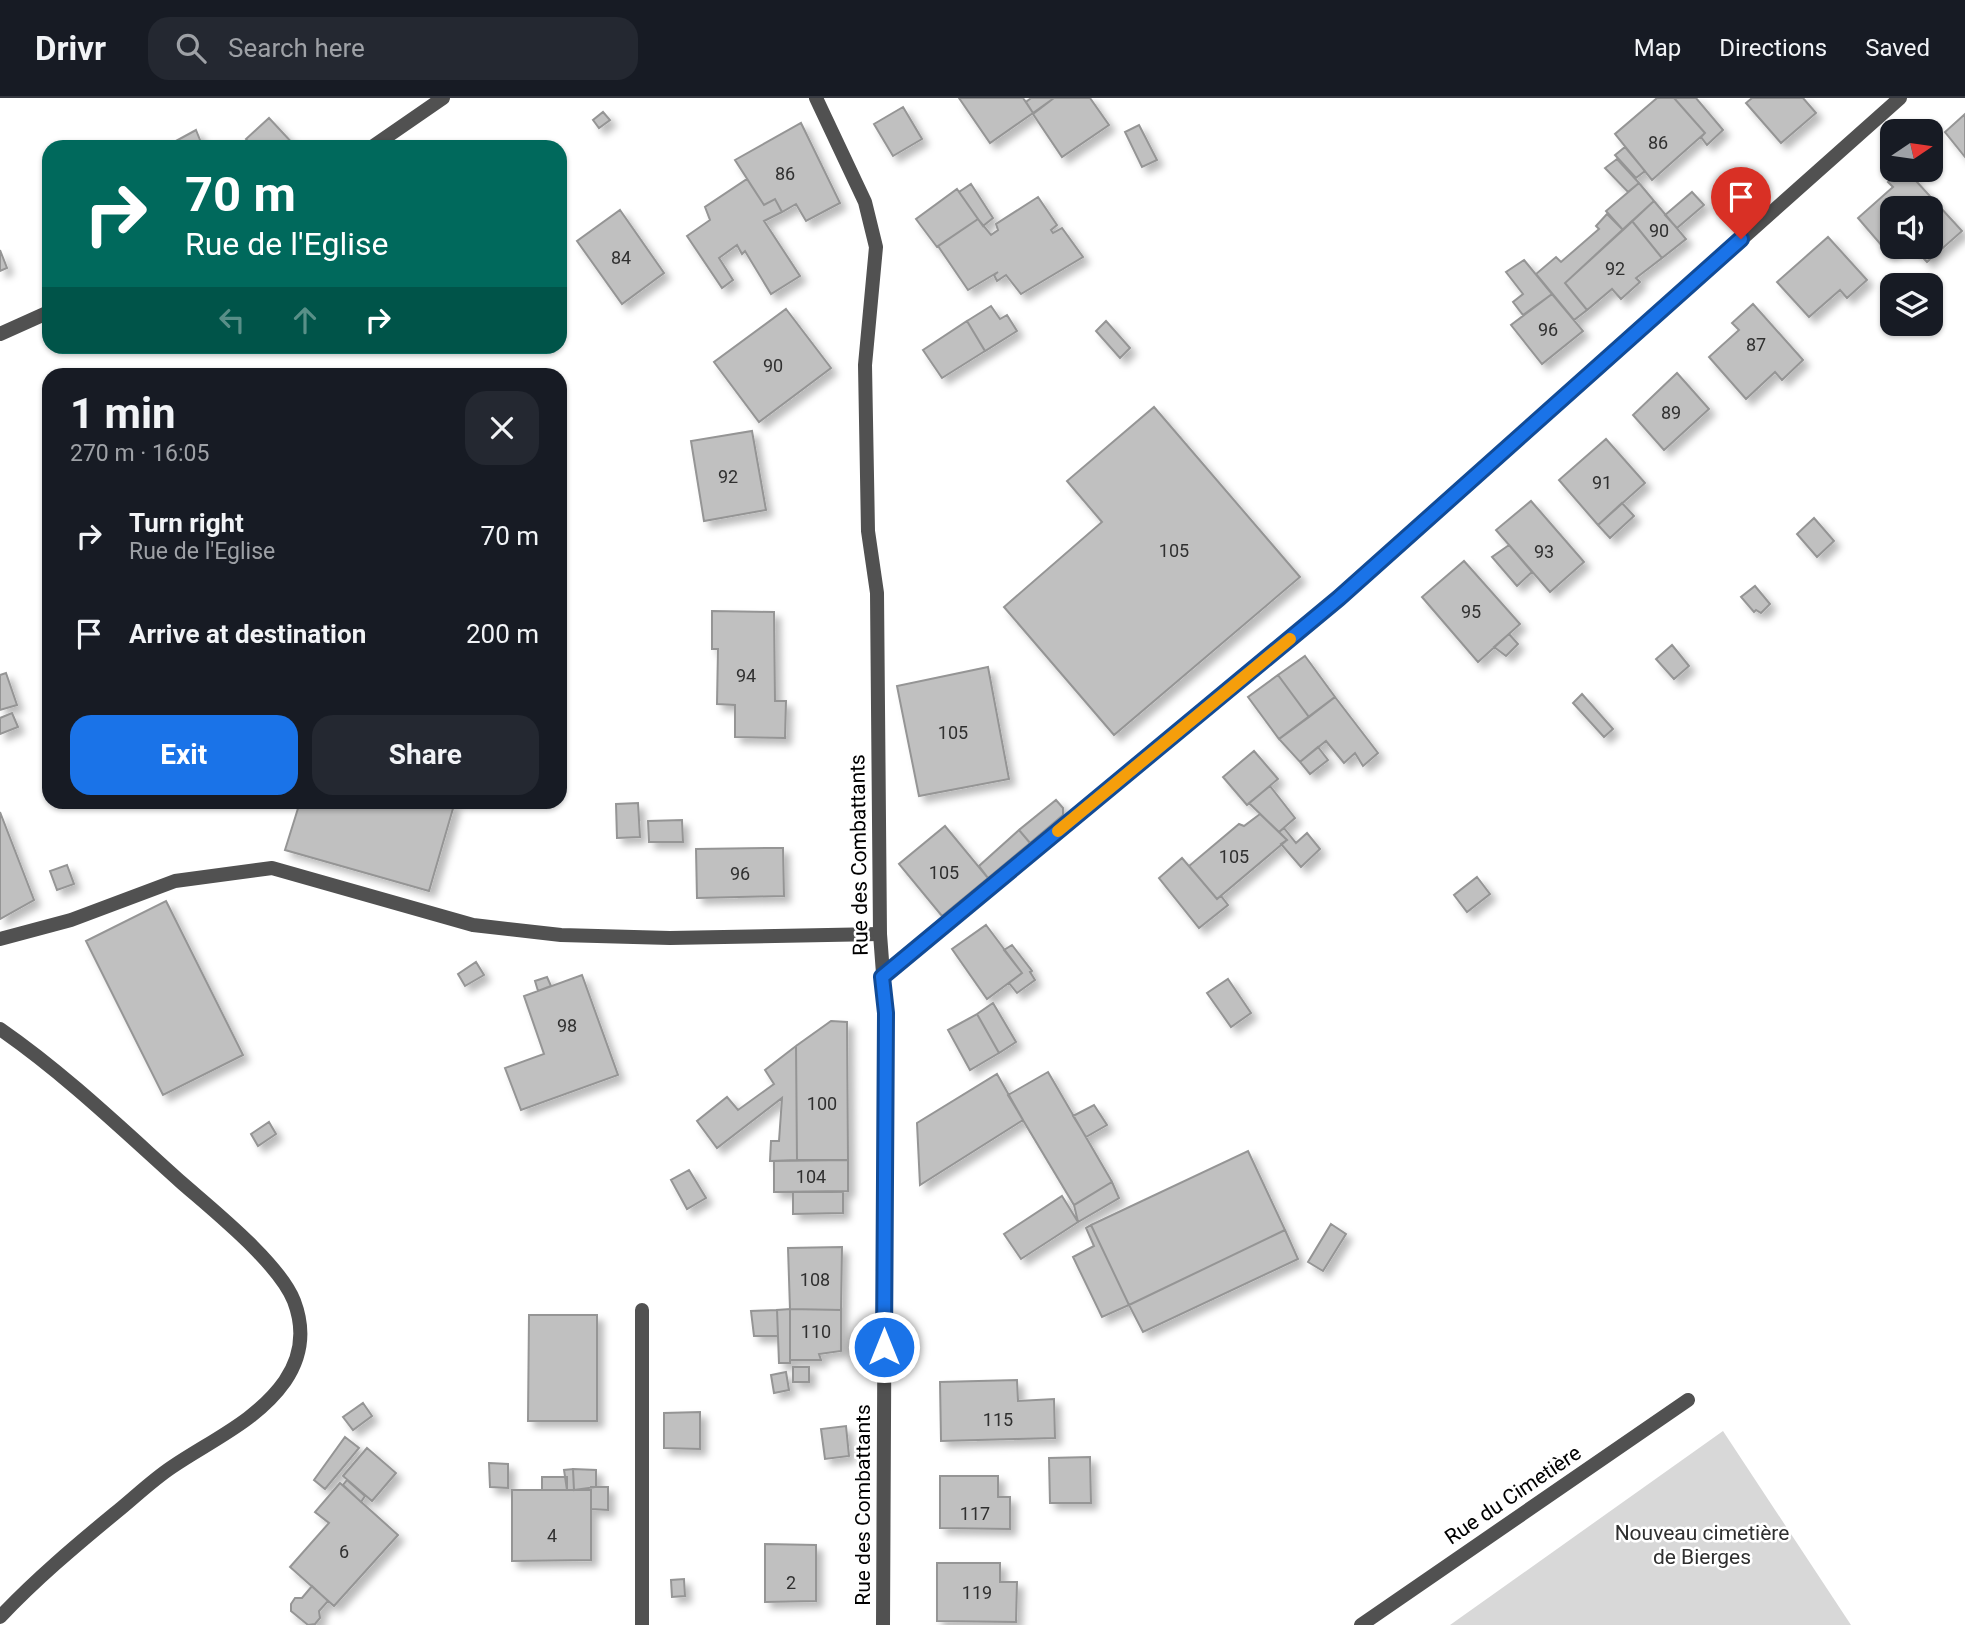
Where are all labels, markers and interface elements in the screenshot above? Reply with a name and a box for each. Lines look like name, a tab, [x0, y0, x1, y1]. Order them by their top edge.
search box	[148, 17, 638, 80]
text: Drivr	[35, 29, 106, 68]
icon: search	[172, 29, 210, 67]
text: Search here	[228, 33, 365, 63]
text: Map	[1634, 34, 1681, 62]
text: Directions	[1719, 34, 1827, 62]
text: Saved	[1865, 34, 1930, 62]
north arrow	[1880, 119, 1942, 182]
map controls	[1880, 119, 1943, 336]
house number: 86	[1648, 132, 1668, 153]
house number: 86	[775, 163, 795, 184]
text: 70 m	[185, 166, 296, 223]
pin	[1711, 167, 1771, 239]
icon: right	[70, 168, 161, 259]
icon: arrive	[1722, 178, 1760, 216]
button: sound	[1880, 196, 1943, 259]
house number: 90	[1649, 220, 1669, 241]
text: Rue de l'Eglise	[185, 225, 389, 263]
house number: 84	[611, 247, 631, 268]
house number: 92	[1605, 258, 1625, 279]
button: layers	[1880, 273, 1943, 336]
icon: left	[213, 301, 251, 339]
icon: ahead	[286, 301, 324, 339]
icon: right	[359, 301, 397, 339]
house number: 96	[1538, 319, 1558, 340]
house number: 87	[1746, 334, 1766, 355]
house number: 90	[763, 355, 783, 376]
text: 1 min	[70, 389, 176, 438]
button: close	[465, 391, 539, 465]
house number: 89	[1661, 402, 1681, 423]
text: 270 m · 16:05	[70, 440, 209, 467]
house number: 92	[718, 466, 738, 487]
house number: 91	[1592, 472, 1612, 493]
text: Turn right	[129, 508, 244, 538]
icon: right	[70, 517, 108, 555]
text: 70 m	[481, 521, 539, 551]
text: Rue de l'Eglise	[129, 538, 275, 565]
house number: 105	[1159, 540, 1189, 561]
house number: 93	[1534, 541, 1554, 562]
house number: 95	[1461, 601, 1481, 622]
icon: arrive	[70, 615, 108, 653]
text: Arrive at destination	[129, 619, 366, 649]
text: 200 m	[466, 619, 539, 649]
house number: 94	[736, 665, 756, 686]
button: Exit	[70, 715, 298, 795]
button: Share	[312, 715, 539, 795]
house number: 105	[938, 722, 968, 743]
street label: Rue des Combattants	[845, 754, 873, 956]
house number: 105	[1219, 846, 1249, 867]
house number: 105	[929, 862, 959, 883]
house number: 96	[730, 863, 750, 884]
house number: 98	[557, 1015, 577, 1036]
house number: 100	[807, 1093, 837, 1114]
house number: 104	[796, 1166, 826, 1187]
house number: 108	[800, 1269, 830, 1290]
position arrow	[847, 1310, 921, 1384]
house number: 110	[801, 1321, 831, 1342]
street label: Rue des Combattants	[851, 1404, 875, 1606]
house number: 115	[983, 1409, 1013, 1430]
street label: Rue du Cimetière	[1440, 1441, 1586, 1549]
house number: 117	[960, 1503, 990, 1524]
park label: Nouveau cimetière de Bierges	[1615, 1521, 1789, 1569]
house number: 4	[547, 1525, 557, 1546]
house number: 6	[339, 1541, 349, 1562]
house number: 2	[786, 1572, 796, 1593]
house number: 119	[962, 1582, 992, 1603]

